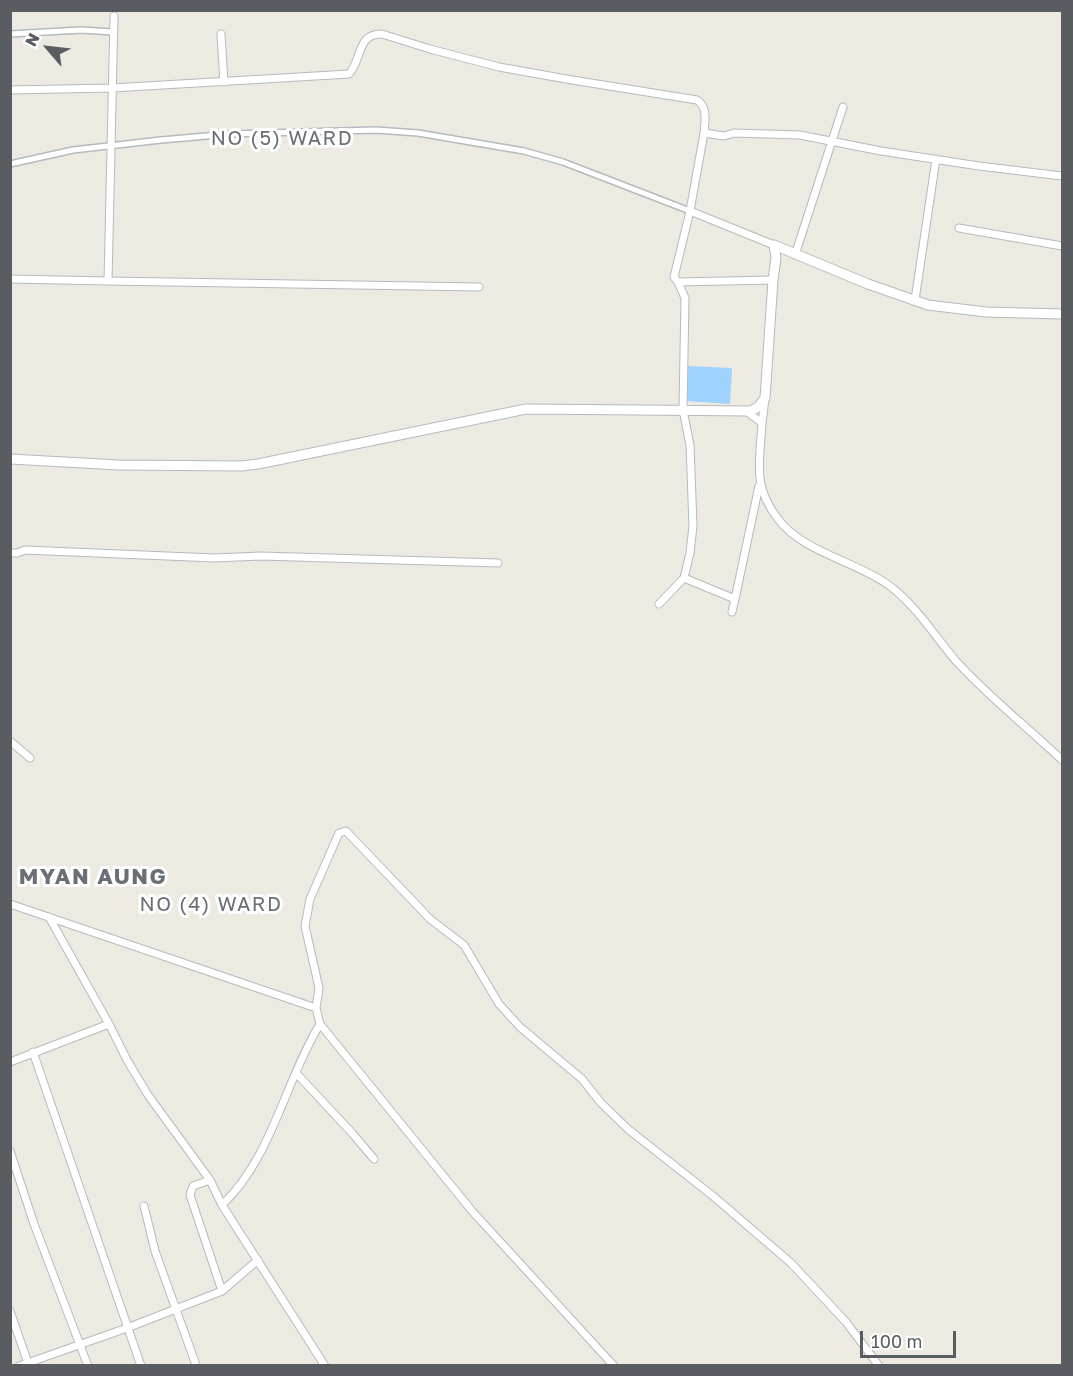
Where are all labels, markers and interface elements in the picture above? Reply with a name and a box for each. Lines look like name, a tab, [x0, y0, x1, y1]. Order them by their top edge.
north arrow	[18, 18, 78, 78]
text: N	[20, 29, 44, 50]
district label: NO (5) WARD	[211, 127, 353, 151]
district label: MYAN AUNG	[19, 864, 167, 890]
district label: NO (4) WARD	[140, 893, 282, 917]
scale bar	[863, 1319, 959, 1357]
text: 100 m	[871, 1330, 922, 1352]

